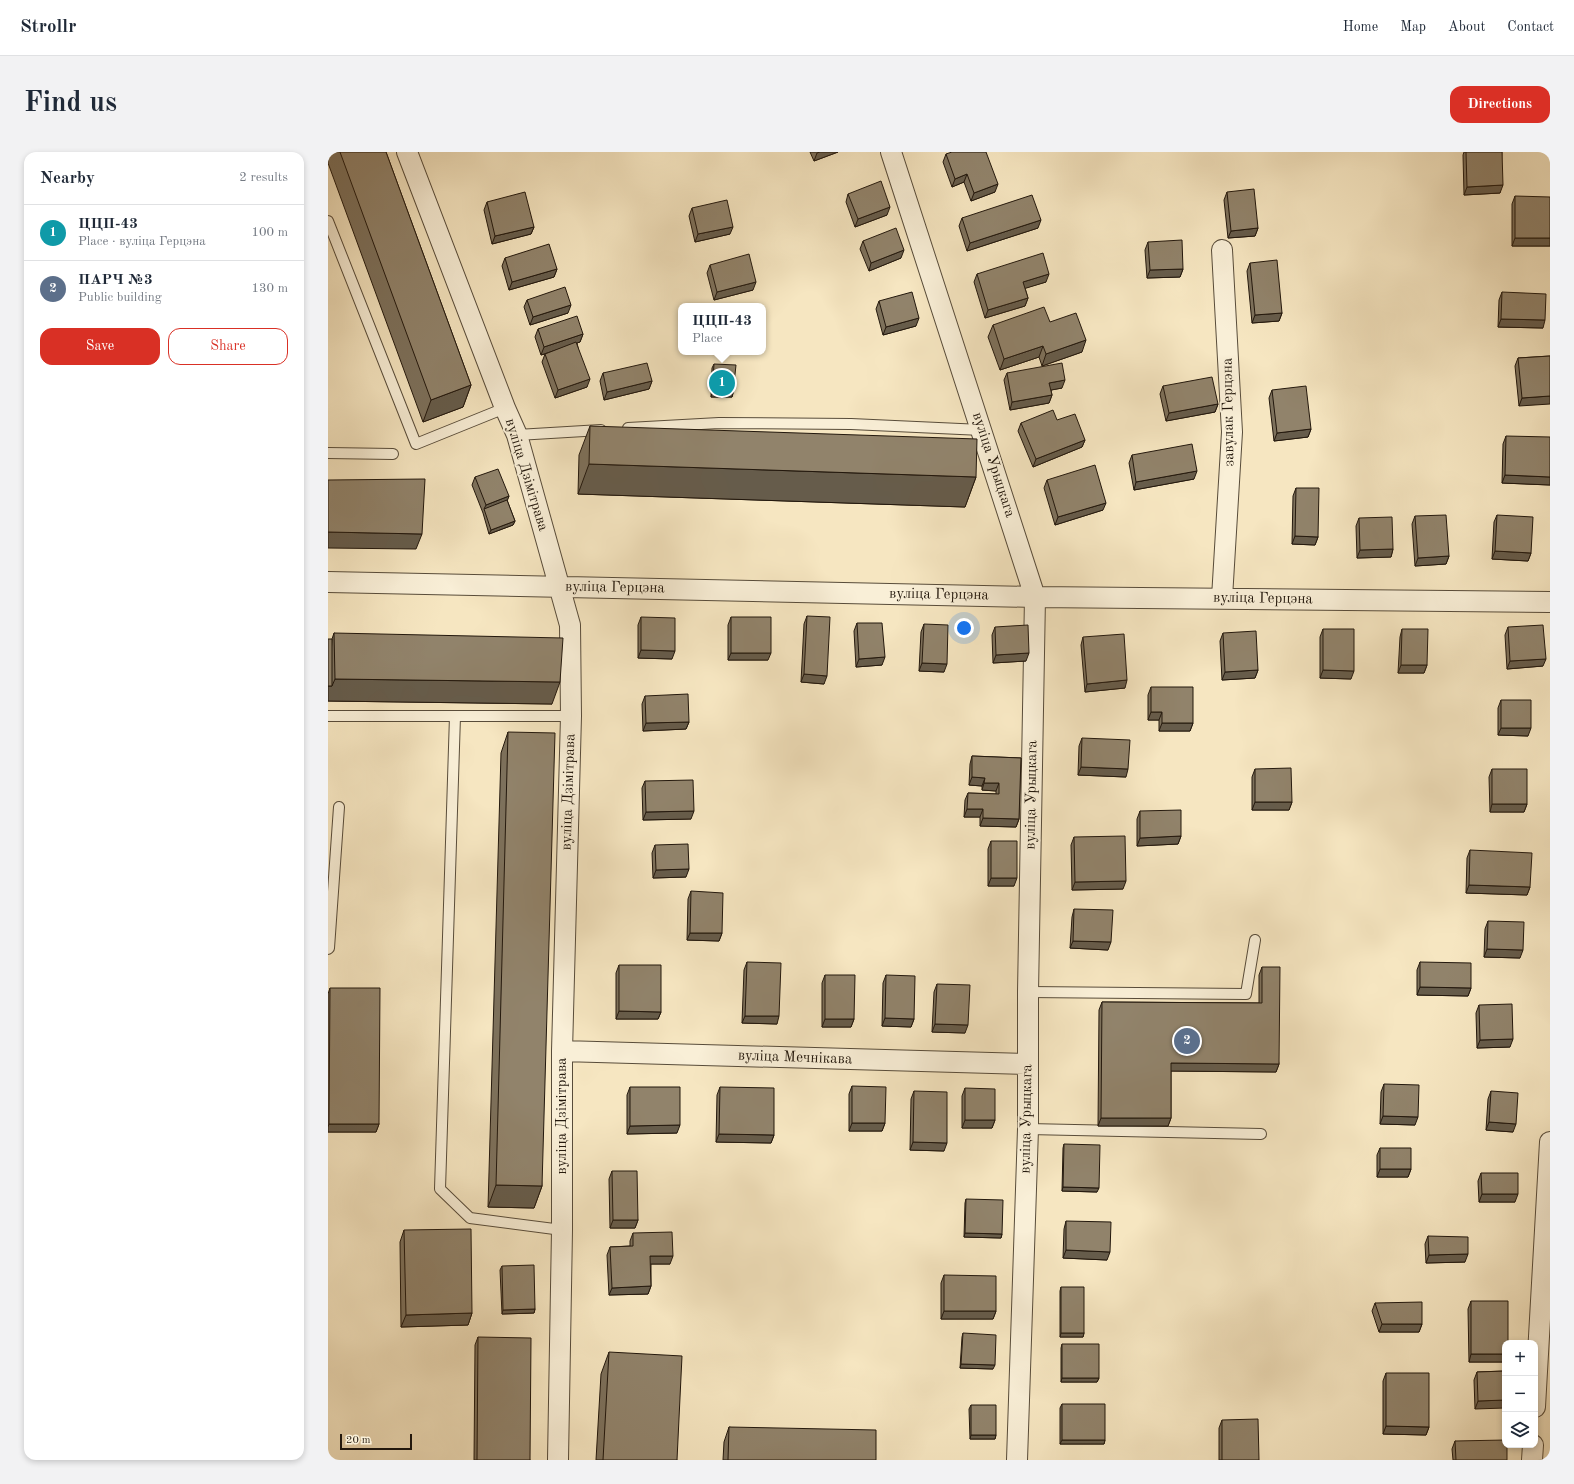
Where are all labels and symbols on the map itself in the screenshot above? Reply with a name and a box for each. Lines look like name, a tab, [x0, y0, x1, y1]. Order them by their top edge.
street label: завулак Герцэна	[1221, 357, 1237, 467]
pin: 1	[709, 368, 735, 398]
street label: вуліца Урыцкага	[969, 411, 1017, 520]
street label: вуліца Дзімітрава	[502, 417, 550, 534]
street label: вуліца Герцэна	[565, 580, 666, 596]
street label: вуліца Герцэна	[889, 587, 990, 603]
street label: вуліца Герцэна	[1213, 591, 1314, 607]
your location	[954, 618, 974, 638]
street label: вуліца Дзімітрава	[559, 733, 579, 851]
street label: вуліца Урыцкага	[1024, 740, 1040, 850]
pin: 2	[1174, 1026, 1200, 1056]
street label: вуліца Мечнікава	[737, 1049, 853, 1068]
street label: вуліца Дзімітрава	[555, 1057, 570, 1174]
street label: вуліца Урыцкага	[1019, 1064, 1035, 1174]
scale bar	[340, 1432, 412, 1451]

